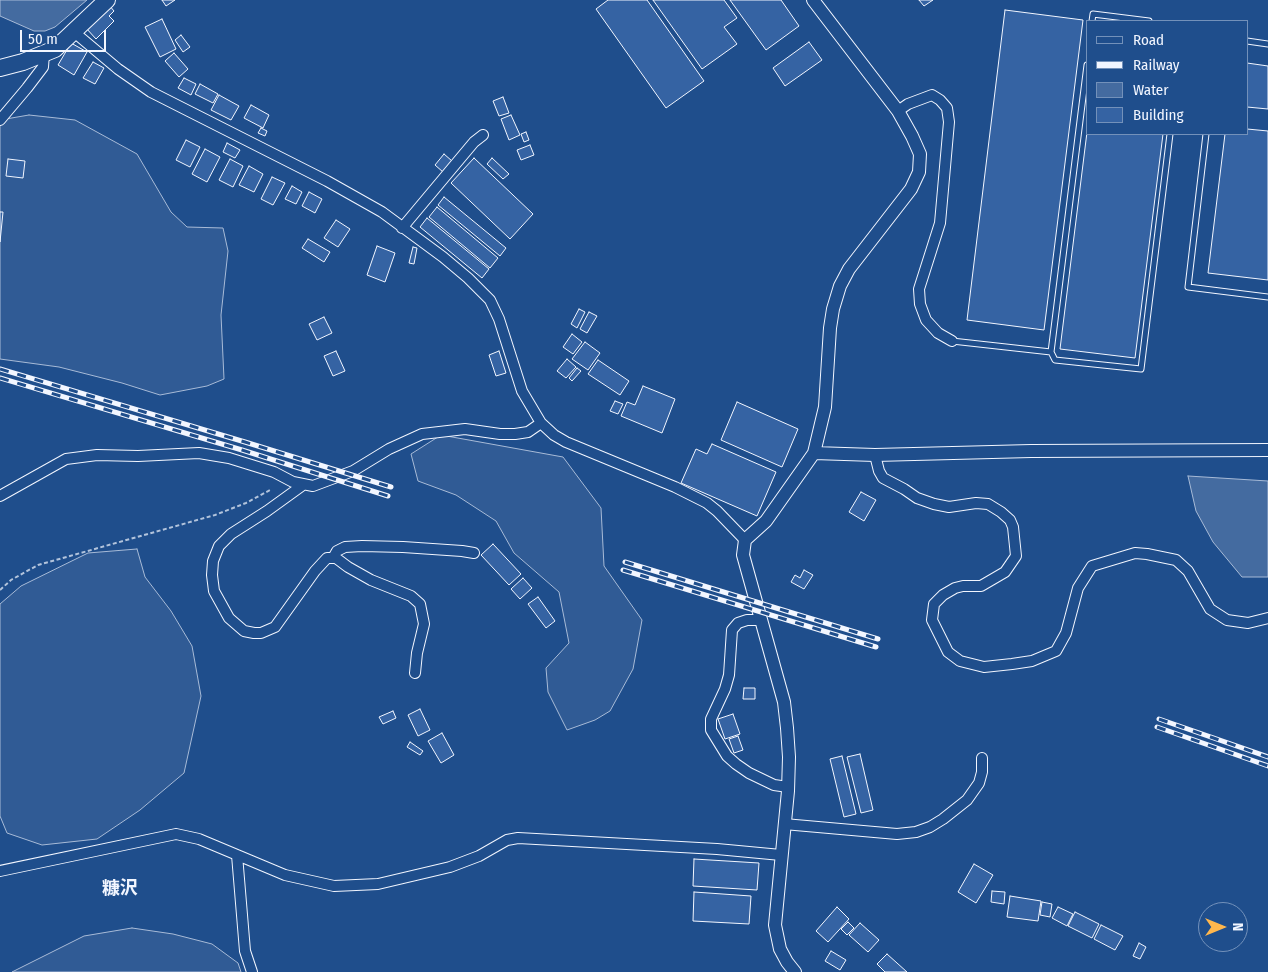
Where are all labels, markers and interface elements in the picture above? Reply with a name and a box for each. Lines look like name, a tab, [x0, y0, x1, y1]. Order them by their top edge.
scale bar	[22, 20, 109, 52]
legend	[1086, 20, 1248, 135]
text: 50 m	[28, 30, 58, 48]
text: Road	[1133, 31, 1164, 49]
text: Railway	[1133, 56, 1180, 74]
text: Water	[1133, 81, 1168, 99]
text: Building	[1133, 106, 1184, 124]
district label: 糠沢	[102, 878, 138, 900]
north arrow	[1198, 902, 1248, 952]
text: N	[1229, 923, 1246, 931]

